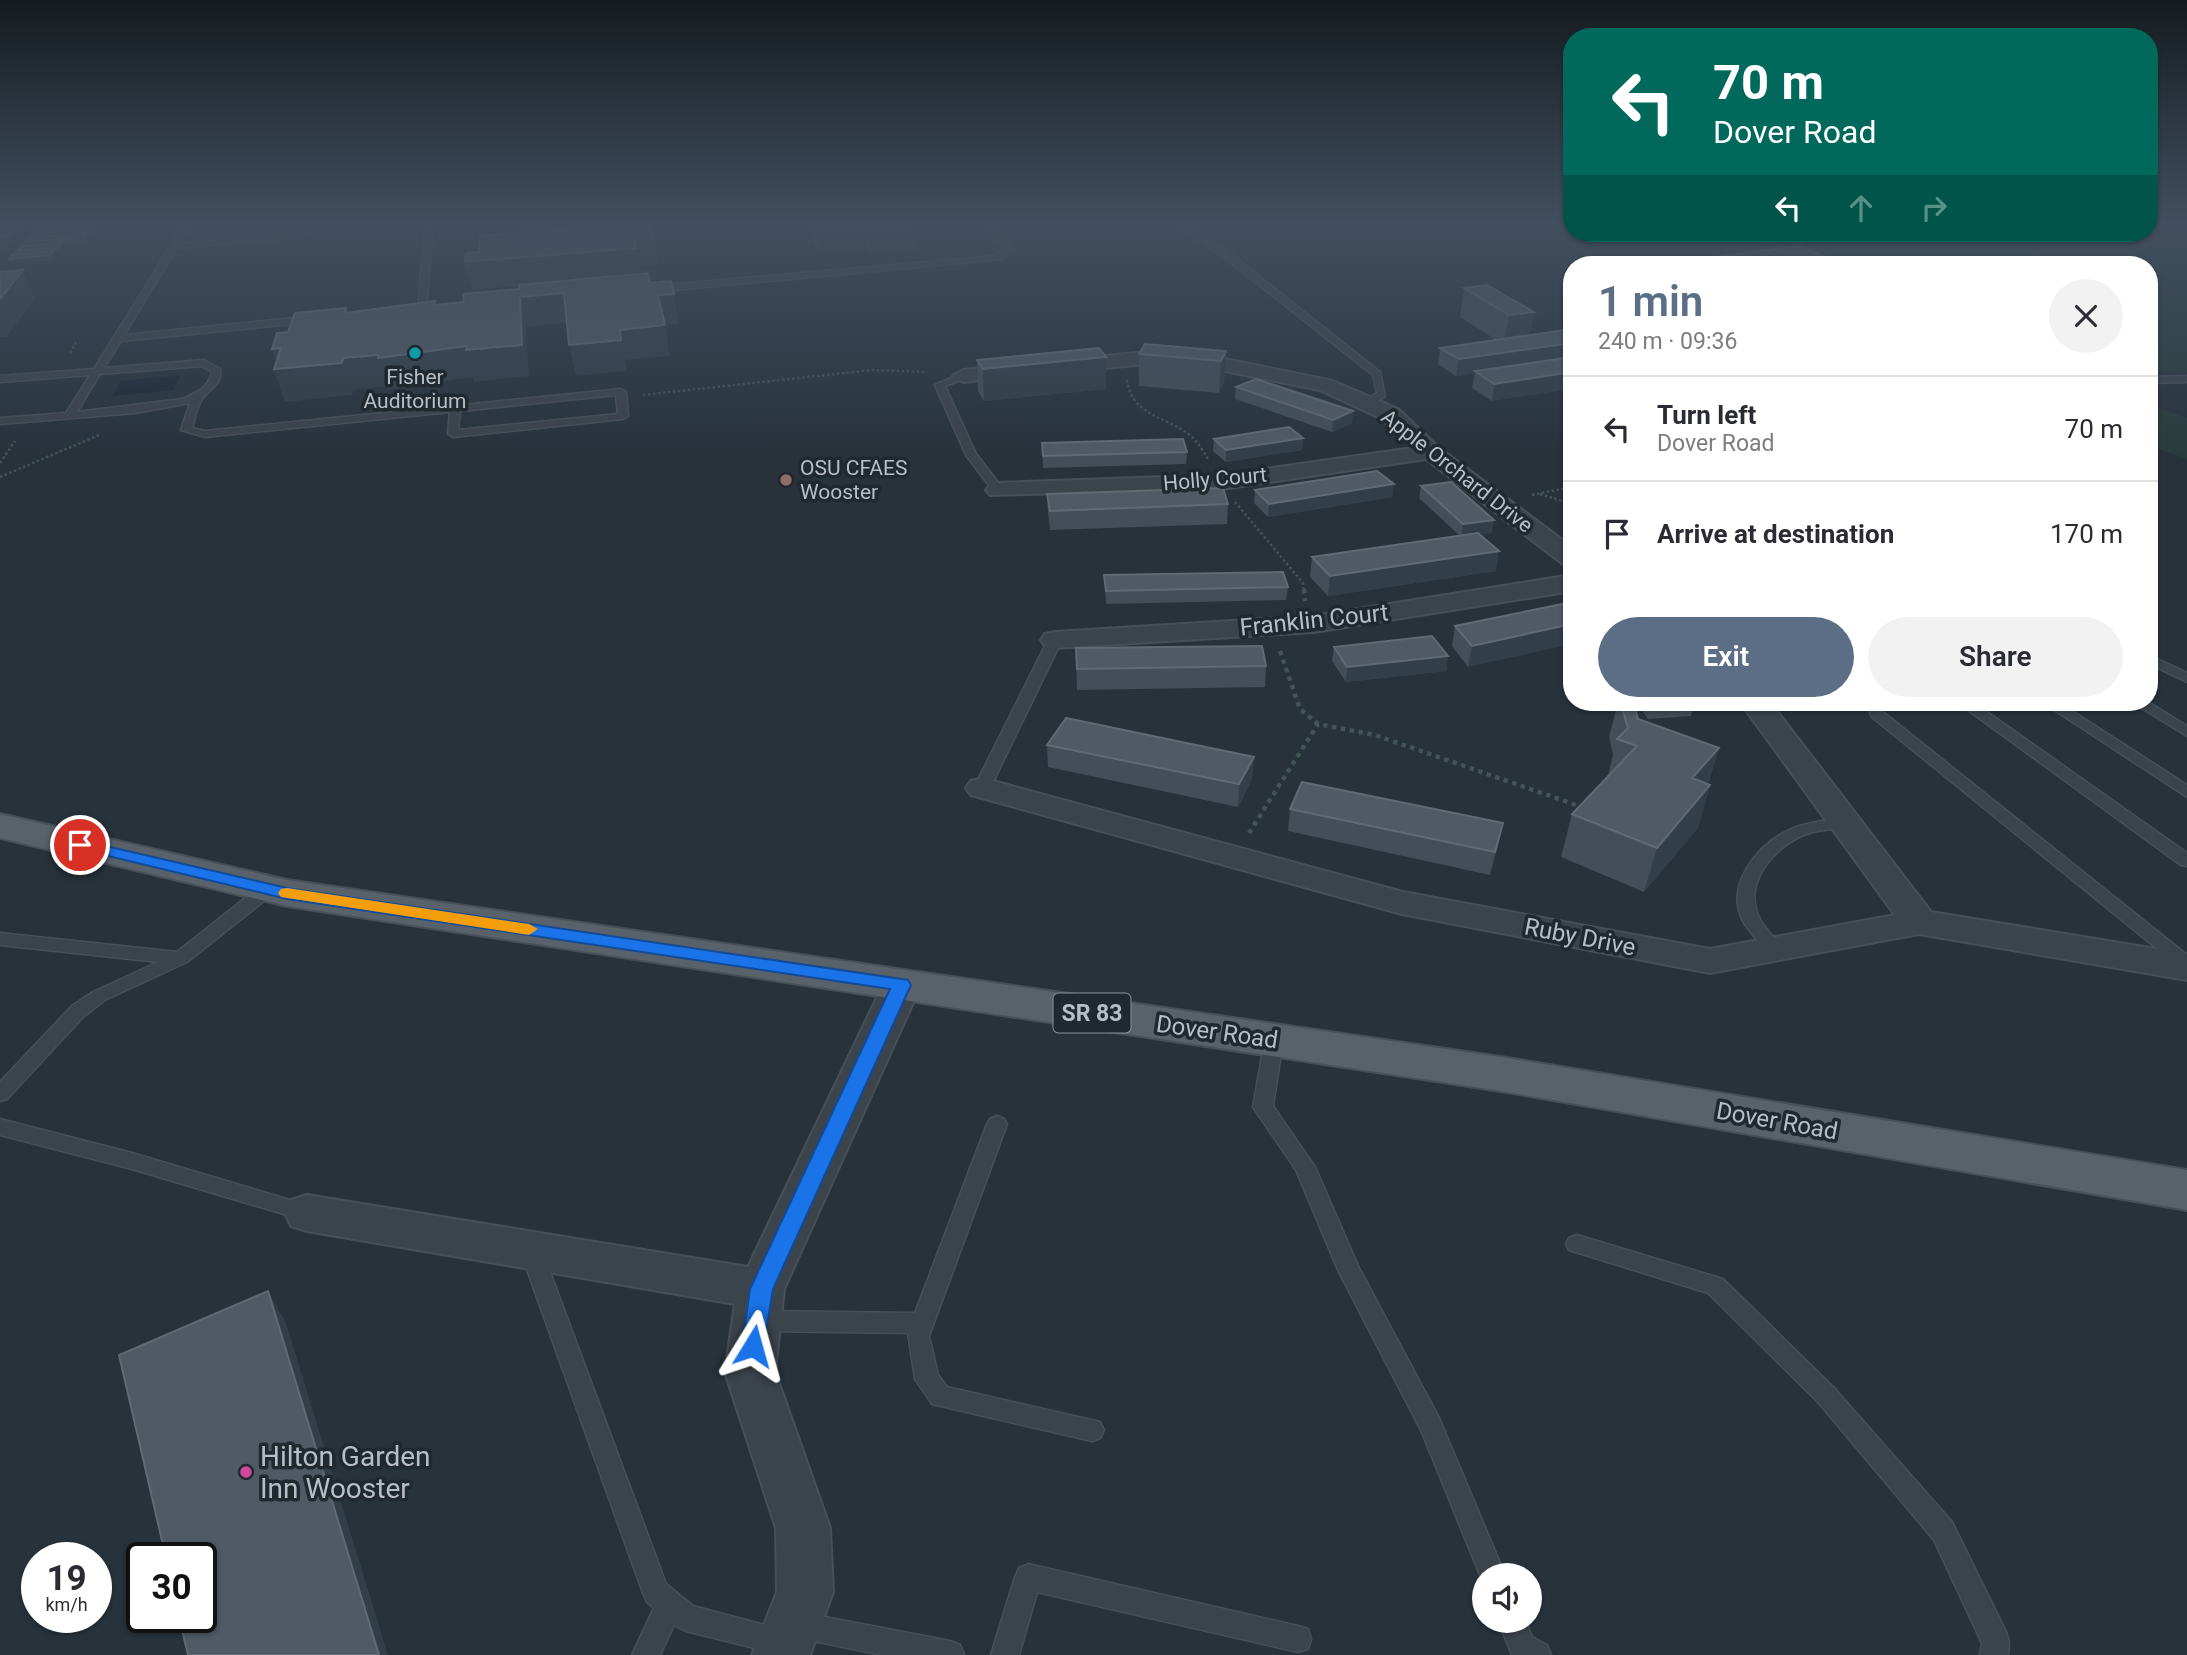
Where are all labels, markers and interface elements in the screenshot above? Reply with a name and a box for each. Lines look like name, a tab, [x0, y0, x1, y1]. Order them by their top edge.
text: 70 m	[1713, 54, 1824, 111]
icon: left	[1598, 56, 1689, 147]
text: Dover Road	[1713, 113, 1876, 151]
icon: left	[1769, 189, 1807, 227]
icon: ahead	[1842, 189, 1880, 227]
icon: right	[1915, 189, 1953, 227]
text: 1 min	[1598, 277, 1703, 326]
button: close	[2049, 279, 2123, 353]
text: 240 m · 09:36	[1598, 328, 1737, 355]
marker: Fisher Auditorium	[407, 345, 423, 361]
place label: Fisher Auditorium	[364, 365, 466, 413]
text: Turn left	[1657, 400, 1756, 430]
street label: Apple Orchard Drive	[1377, 405, 1537, 537]
icon: left	[1598, 410, 1636, 448]
text: 70 m	[2065, 414, 2123, 444]
text: Dover Road	[1657, 430, 1775, 457]
place label: OSU CFAES Wooster	[800, 456, 907, 504]
street label: Holly Court	[1162, 463, 1268, 495]
marker: OSU CFAES Wooster	[778, 472, 794, 488]
icon: arrive	[1598, 515, 1636, 553]
text: Arrive at destination	[1657, 519, 1894, 549]
text: 170 m	[2050, 519, 2123, 549]
street label: Franklin Court	[1238, 598, 1390, 642]
button: Exit	[1598, 617, 1854, 697]
button: Share	[1868, 617, 2123, 697]
pin	[50, 815, 110, 875]
icon: arrive	[61, 826, 99, 864]
street label: Ruby Drive	[1522, 913, 1638, 961]
road number: SR 83	[1054, 994, 1130, 1032]
street label: Dover Road	[1154, 1010, 1280, 1054]
street label: Dover Road	[1714, 1097, 1840, 1145]
position arrow	[716, 1309, 790, 1383]
place label: Hilton Garden Inn Wooster	[260, 1440, 431, 1505]
marker: Hilton Garden Inn Wooster	[238, 1464, 254, 1480]
speed limit sign: 30	[126, 1542, 217, 1633]
text: 19	[46, 1558, 87, 1599]
map controls	[1472, 1563, 1542, 1633]
button: sound	[1472, 1563, 1542, 1633]
text: km/h	[45, 1594, 88, 1615]

